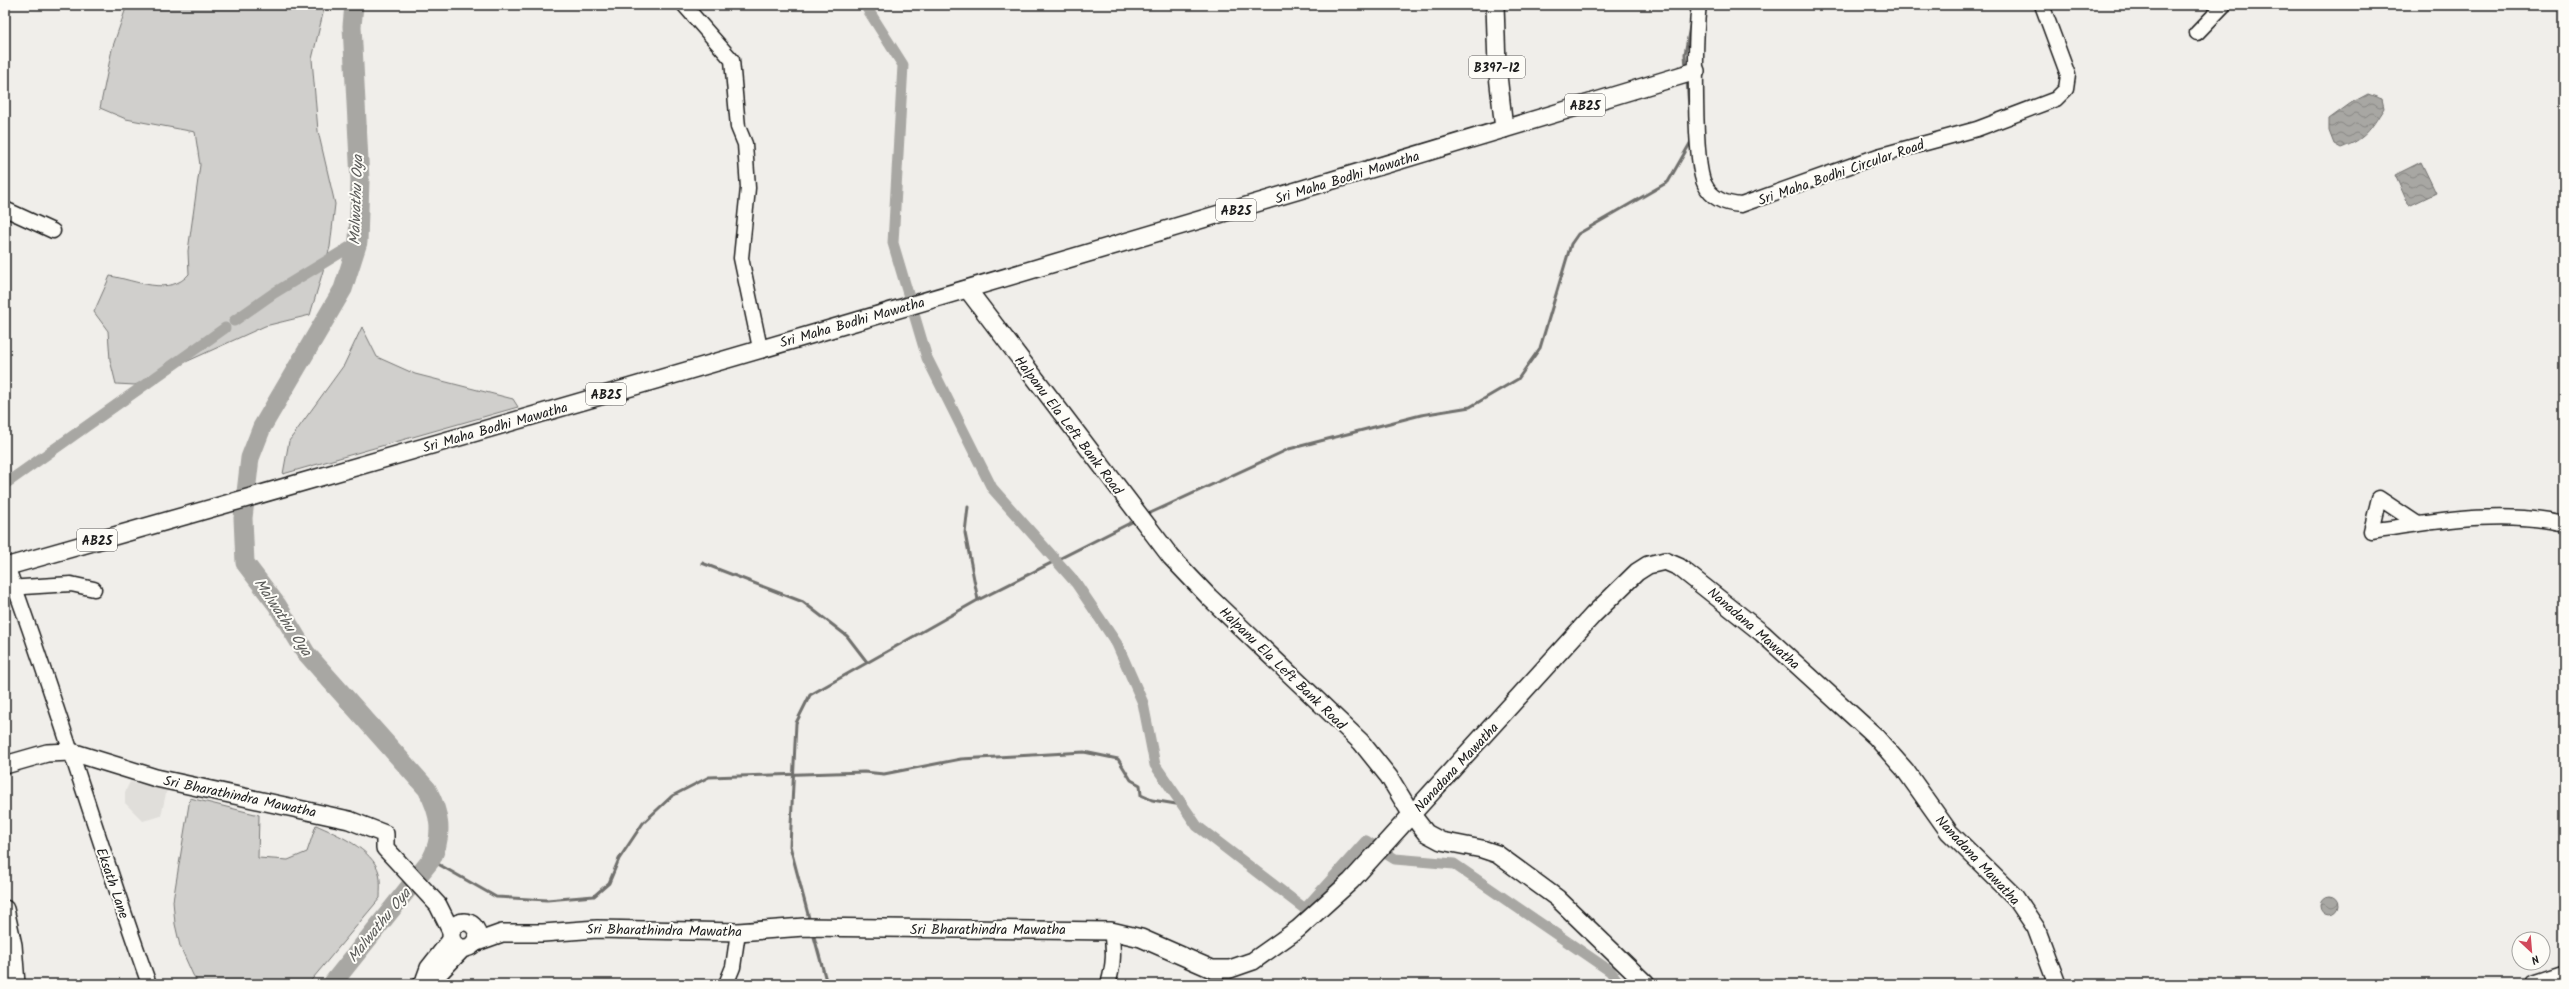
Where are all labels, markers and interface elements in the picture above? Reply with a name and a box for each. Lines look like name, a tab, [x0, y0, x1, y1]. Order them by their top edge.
road number: B397-12	[1469, 56, 1525, 78]
road number: AB25	[1565, 94, 1605, 116]
street label: Sri Maha Bodhi Circular Road	[1755, 134, 1928, 212]
street label: Sri Maha Bodhi Mawatha	[1272, 145, 1422, 210]
water label: Malwathu Oya	[343, 154, 371, 245]
road number: AB25	[1216, 199, 1256, 221]
street label: Sri Maha Bodhi Mawatha	[777, 292, 927, 354]
street label: Halpanu Ela Left Bank Road	[1008, 351, 1129, 501]
road number: AB25	[586, 383, 626, 405]
street label: Sri Maha Bodhi Mawatha	[420, 397, 570, 459]
road number: AB25	[77, 529, 117, 551]
water label: Malwathu Oya	[247, 574, 318, 662]
street label: Nanadana Mawatha	[1702, 582, 1804, 675]
street label: Halpanu Ela Left Bank Road	[1214, 602, 1352, 736]
street label: Nanadana Mawatha	[1409, 718, 1504, 818]
street label: Sri Bharathindra Mawatha	[161, 770, 318, 824]
street label: Nanadana Mawatha	[1930, 811, 2025, 911]
street label: Eksath Lane	[90, 845, 135, 922]
water label: Malwathu Oya	[342, 882, 418, 968]
street label: Sri Bharathindra Mawatha	[586, 919, 742, 943]
street label: Sri Bharathindra Mawatha	[910, 919, 1066, 941]
north arrow	[2511, 931, 2551, 971]
text: N	[2528, 949, 2542, 969]

